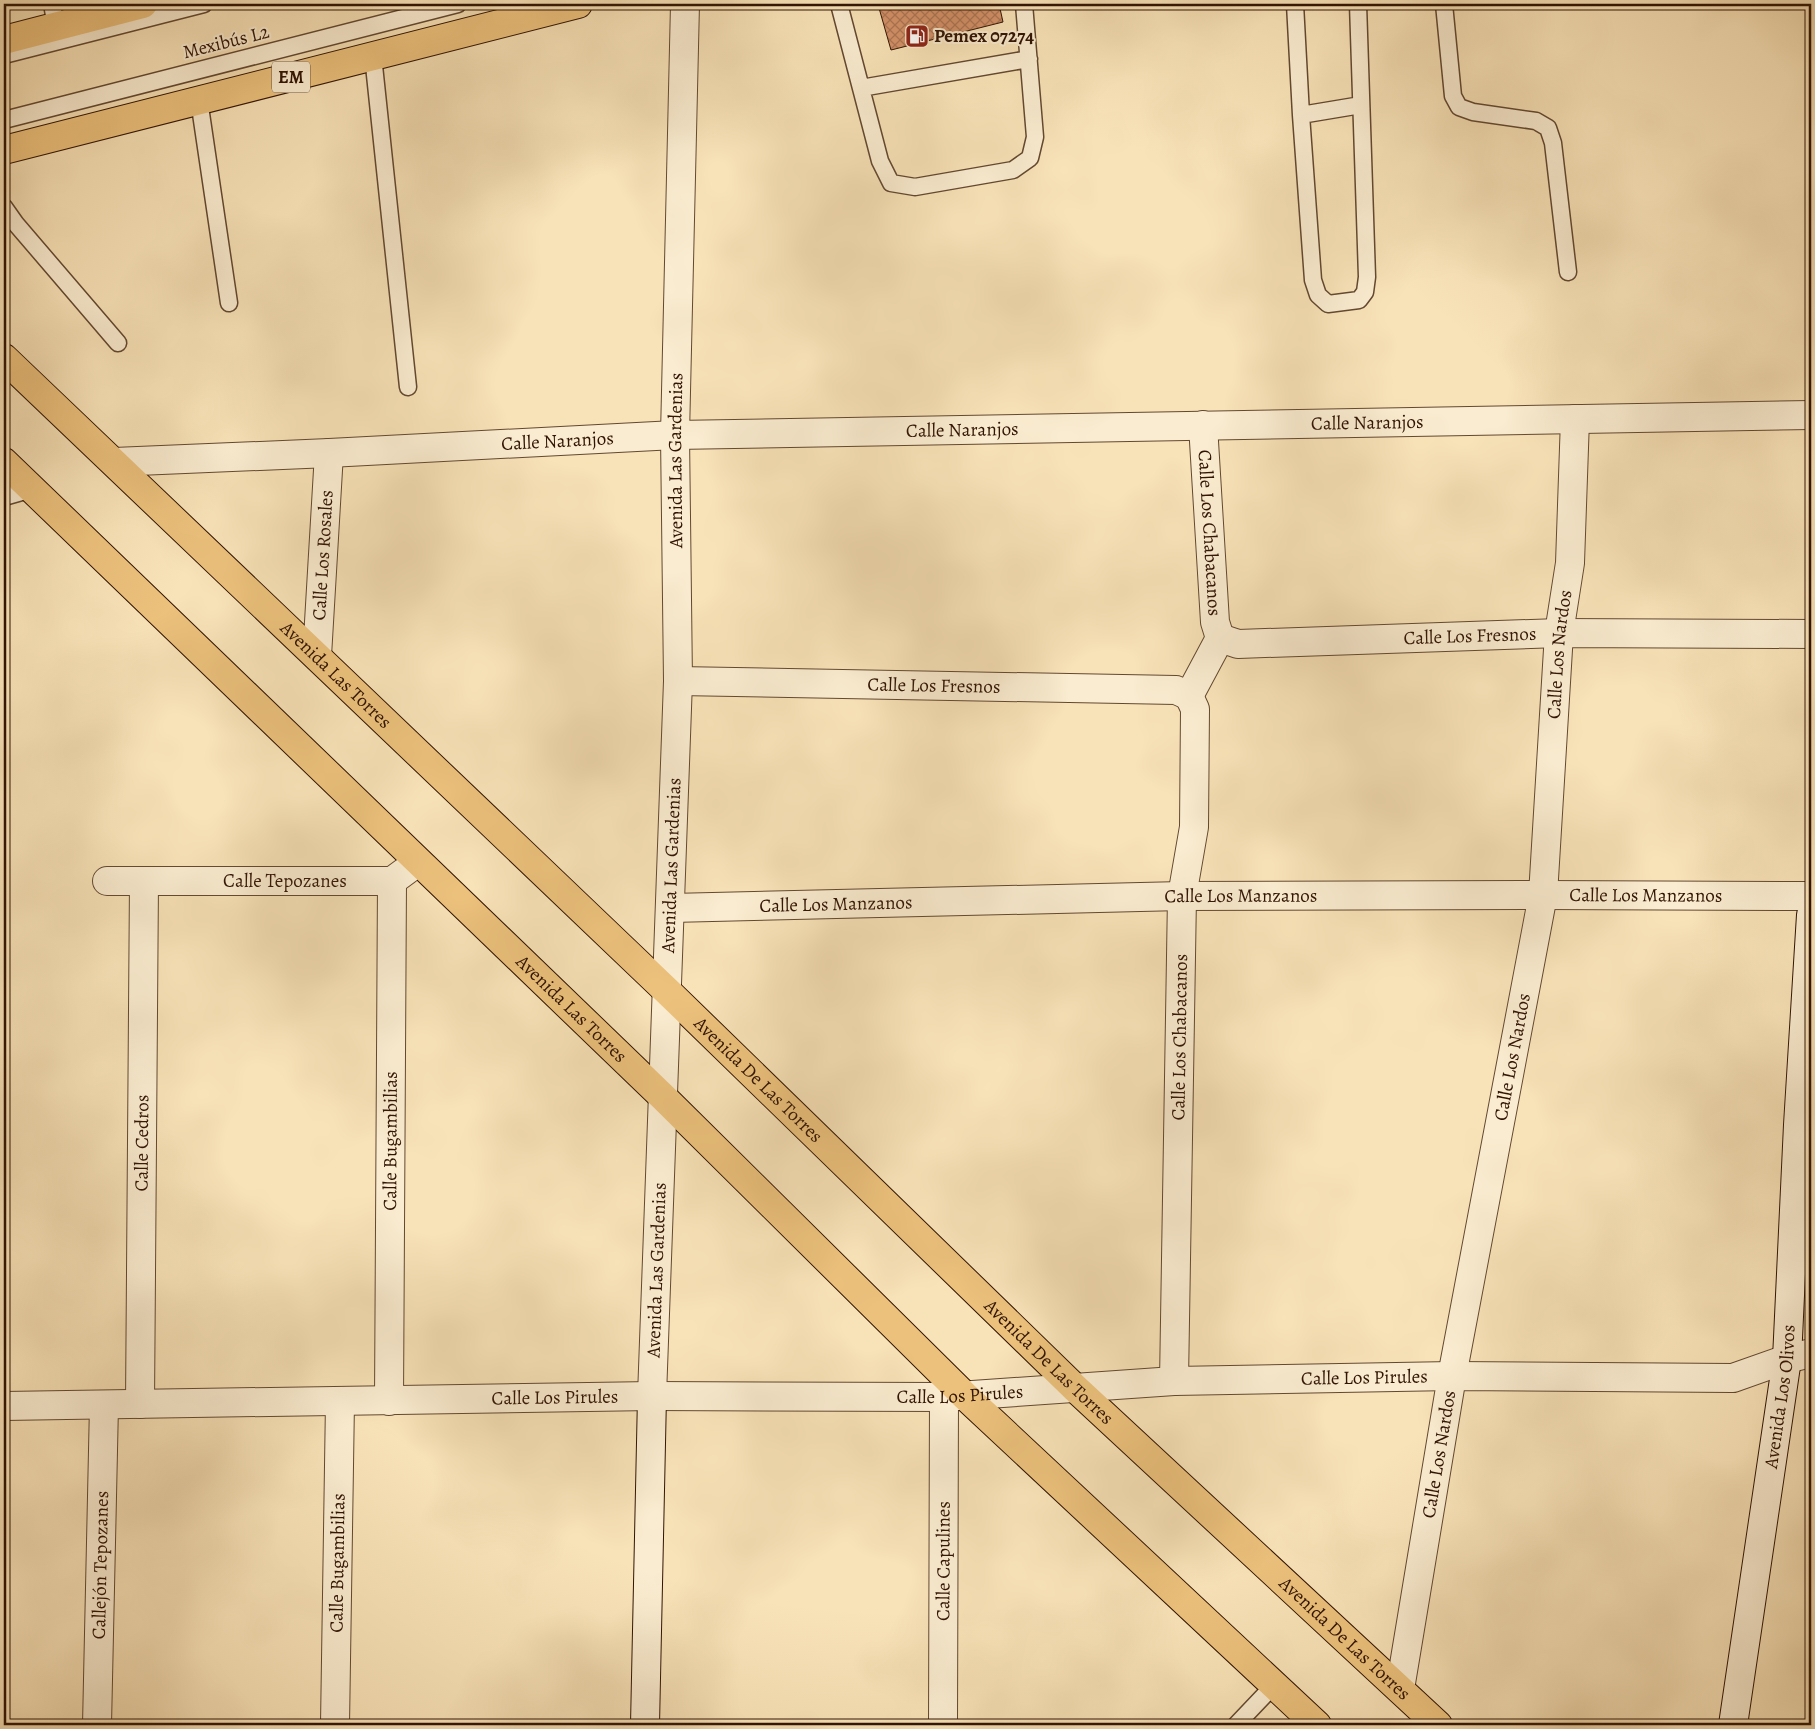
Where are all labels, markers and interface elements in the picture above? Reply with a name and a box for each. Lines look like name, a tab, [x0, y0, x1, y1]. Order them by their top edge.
street label: Mexibús L2	[180, 19, 272, 65]
fuel station icon: Pemex 07274	[904, 23, 930, 49]
place label: Pemex 07274	[934, 23, 1034, 49]
road number: EM	[272, 62, 310, 92]
street label: Avenida Las Gardenias	[662, 373, 689, 549]
street label: Calle Naranjos	[1311, 409, 1424, 437]
street label: Calle Naranjos	[906, 416, 1019, 444]
street label: Calle Naranjos	[501, 425, 614, 457]
street label: Calle Los Chabacanos	[1192, 449, 1228, 617]
street label: Calle Los Rosales	[306, 489, 340, 621]
street label: Calle Los Nardos	[1541, 588, 1579, 720]
street label: Avenida Las Torres	[274, 615, 397, 734]
street label: Calle Los Fresnos	[1403, 621, 1537, 651]
street label: Calle Los Fresnos	[867, 671, 1001, 700]
street label: Avenida Las Gardenias	[655, 777, 687, 954]
street label: Calle Tepozanes	[223, 868, 347, 894]
street label: Calle Los Manzanos	[1569, 882, 1722, 909]
street label: Calle Los Manzanos	[1164, 883, 1317, 909]
street label: Calle Los Manzanos	[759, 889, 913, 919]
street label: Avenida Las Torres	[509, 948, 633, 1068]
street label: Calle Los Chabacanos	[1165, 954, 1194, 1121]
street label: Calle Los Nardos	[1488, 991, 1537, 1123]
street label: Avenida De Las Torres	[687, 1010, 829, 1149]
street label: Calle Bugambilias	[377, 1071, 404, 1211]
street label: Calle Cedros	[129, 1095, 155, 1191]
street label: Avenida Las Gardenias	[640, 1182, 673, 1359]
street label: Avenida De Las Torres	[978, 1293, 1119, 1430]
street label: Avenida Los Olivos	[1758, 1324, 1802, 1471]
street label: Calle Los Pirules	[1301, 1363, 1428, 1392]
street label: Calle Los Pirules	[896, 1379, 1024, 1410]
street label: Calle Los Pirules	[491, 1384, 619, 1411]
street label: Calle Los Nardos	[1416, 1388, 1462, 1520]
street label: Callejón Tepozanes	[86, 1491, 115, 1640]
street label: Calle Bugambilias	[323, 1493, 352, 1633]
street label: Calle Capulines	[930, 1501, 957, 1621]
street label: Avenida De Las Torres	[1273, 1570, 1416, 1706]

